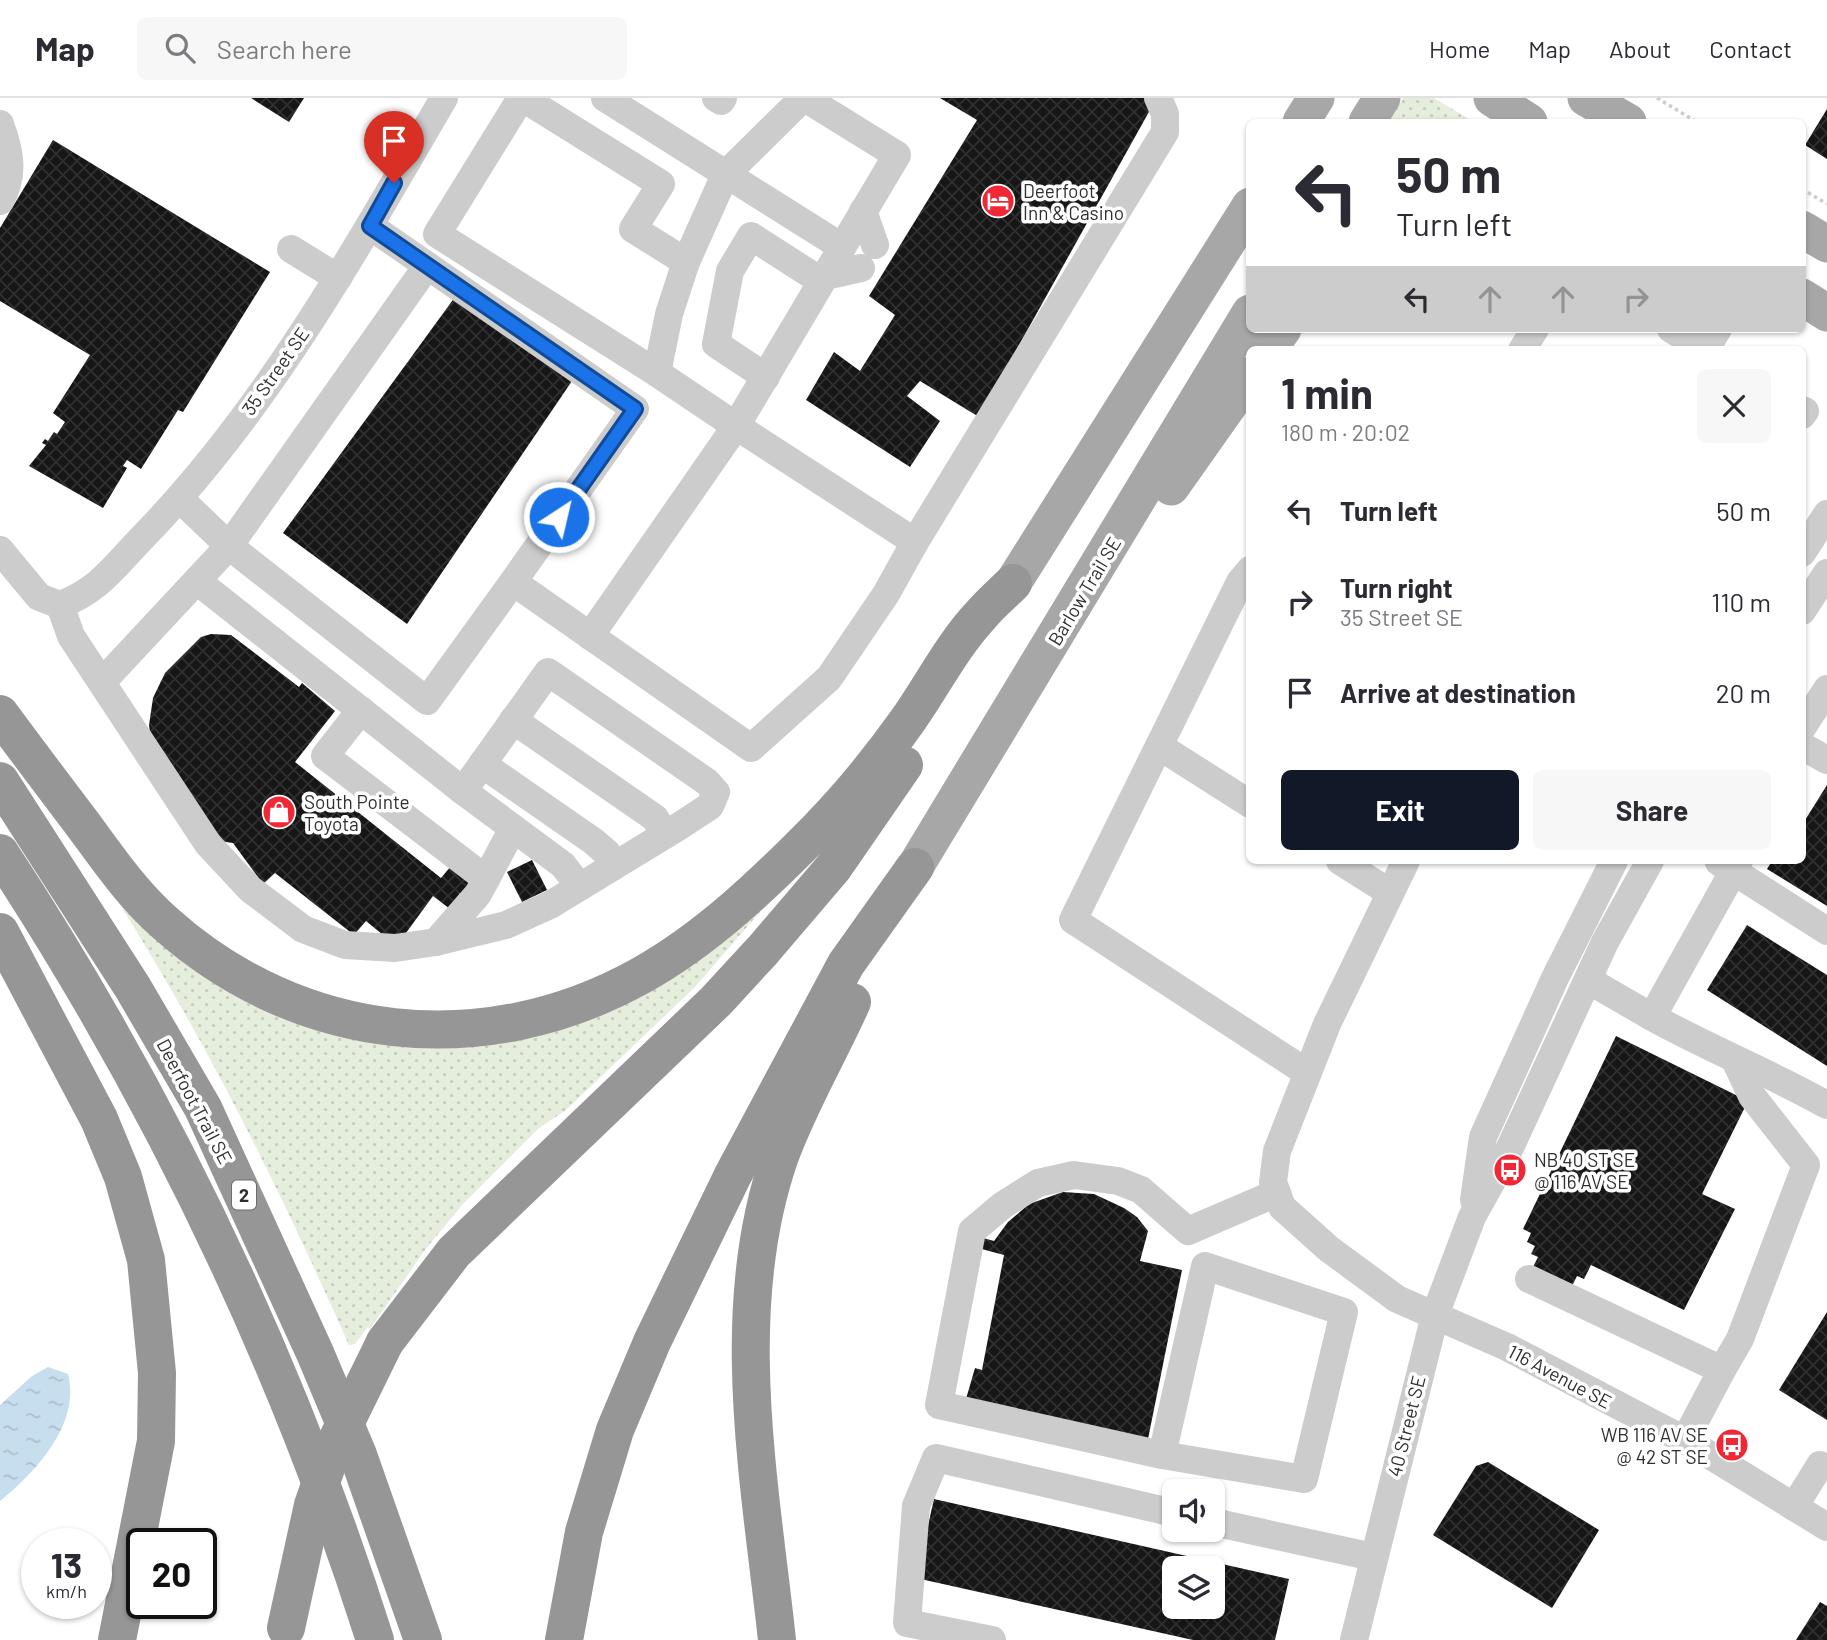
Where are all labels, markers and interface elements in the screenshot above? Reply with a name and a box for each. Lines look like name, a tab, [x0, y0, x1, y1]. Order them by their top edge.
search box	[137, 17, 627, 80]
text: Map	[35, 28, 95, 68]
icon: search	[161, 29, 199, 67]
text: Search here	[217, 33, 352, 64]
text: Home	[1429, 34, 1490, 63]
text: Map	[1528, 34, 1571, 63]
text: About	[1609, 34, 1671, 63]
text: Contact	[1709, 34, 1792, 63]
pin	[364, 111, 424, 183]
icon: arrive	[375, 122, 413, 160]
text: 50 m	[1396, 144, 1501, 203]
icon: left	[1281, 147, 1372, 238]
place label: Deerfoot Inn & Casino	[1023, 179, 1124, 224]
hotel icon: Deerfoot Inn & Casino	[979, 182, 1017, 220]
text: Turn left	[1396, 204, 1513, 242]
icon: left	[1398, 280, 1436, 318]
icon: ahead	[1471, 280, 1509, 318]
icon: ahead	[1544, 280, 1582, 318]
icon: right	[1617, 280, 1655, 318]
street label: 35 Street SE	[236, 323, 314, 419]
text: 1 min	[1281, 367, 1373, 417]
button: close	[1697, 369, 1771, 443]
text: 180 m · 20:02	[1281, 418, 1410, 446]
position arrow	[522, 480, 596, 554]
icon: left	[1281, 492, 1319, 530]
text: Turn left	[1340, 495, 1438, 526]
text: 50 m	[1716, 495, 1771, 526]
street label: Barlow Trail SE	[1043, 533, 1125, 649]
text: Turn right	[1340, 572, 1453, 603]
icon: right	[1281, 583, 1319, 621]
text: 110 m	[1711, 586, 1771, 617]
text: 35 Street SE	[1340, 603, 1463, 631]
icon: arrive	[1281, 674, 1319, 712]
text: Arrive at destination	[1340, 677, 1576, 708]
text: 20 m	[1716, 677, 1771, 708]
button: Exit	[1281, 770, 1519, 850]
button: Share	[1533, 770, 1771, 850]
place label: South Pointe Toyota	[304, 790, 410, 835]
shop icon: South Pointe Toyota	[260, 793, 298, 831]
street label: Deerfoot Trail SE	[152, 1035, 238, 1167]
place label: NB 40 ST SE @ 116 AV SE	[1534, 1148, 1635, 1193]
bus stop icon: NB 40 ST SE @ 116 AV SE	[1491, 1151, 1529, 1189]
road number: 2	[232, 1180, 256, 1210]
street label: 116 Avenue SE	[1504, 1339, 1616, 1413]
street label: 40 Street SE	[1382, 1373, 1430, 1479]
place label: WB 116 AV SE @ 42 ST SE	[1601, 1423, 1708, 1468]
bus stop icon: WB 116 AV SE @ 42 ST SE	[1713, 1426, 1751, 1464]
map controls	[1162, 1479, 1225, 1619]
button: sound	[1162, 1479, 1225, 1542]
speed limit sign: 20	[126, 1528, 217, 1619]
text: 13	[51, 1543, 82, 1585]
button: layers	[1162, 1556, 1225, 1619]
text: km/h	[46, 1580, 87, 1602]

